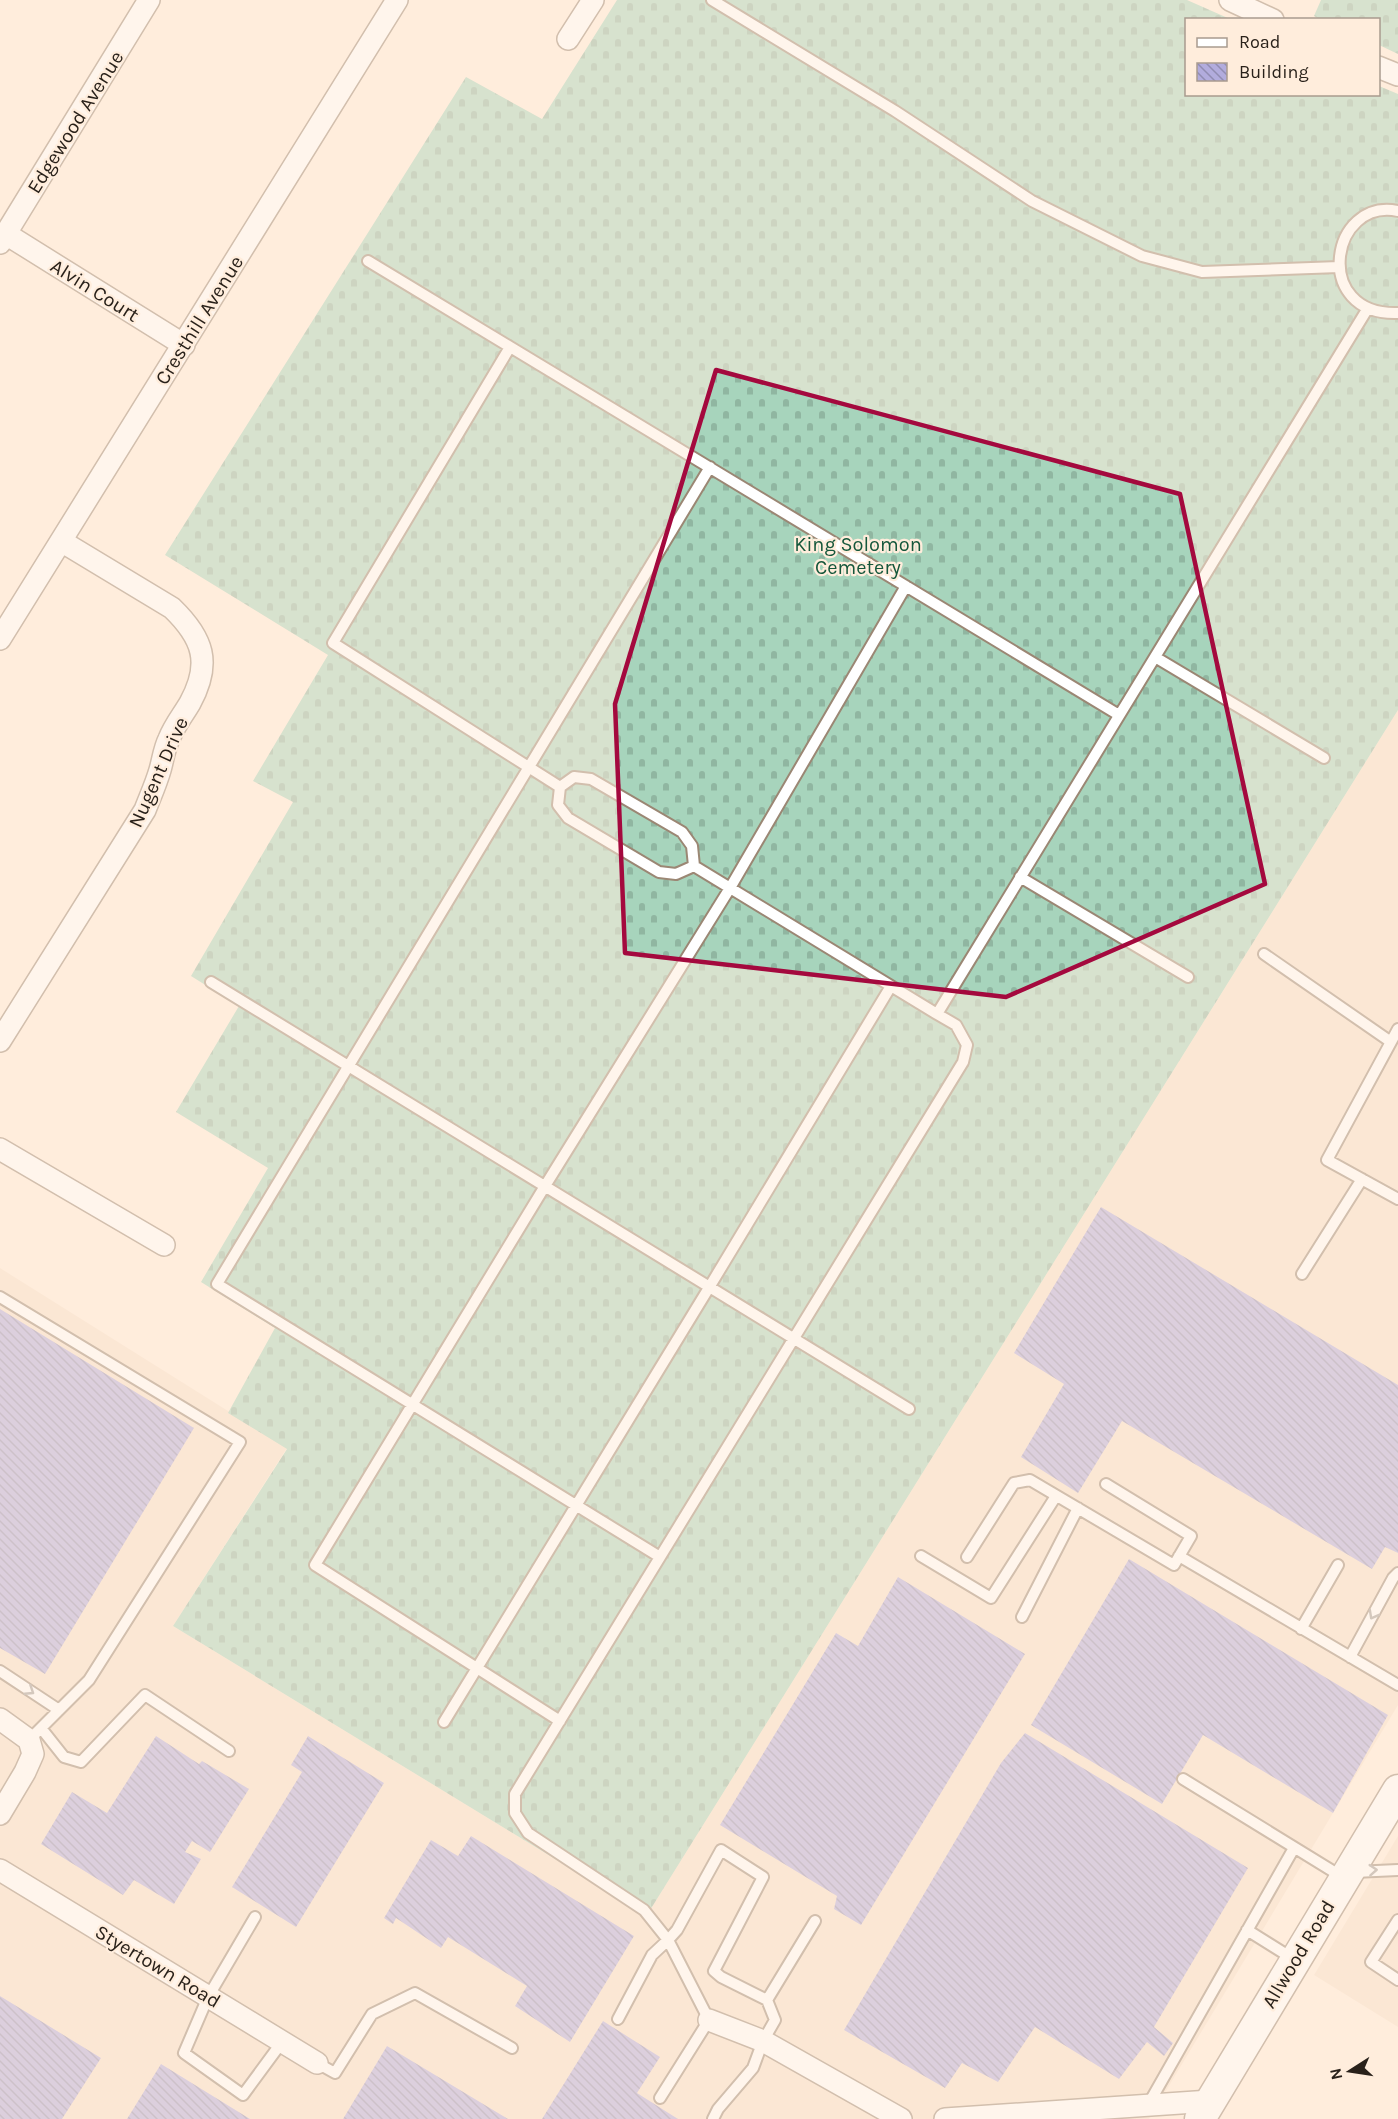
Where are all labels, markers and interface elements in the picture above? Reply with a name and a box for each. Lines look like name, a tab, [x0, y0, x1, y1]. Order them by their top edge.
legend	[1185, 18, 1380, 96]
text: Road	[1239, 31, 1280, 53]
street label: Edgewood Avenue	[22, 47, 128, 198]
text: Building	[1239, 61, 1309, 83]
street label: Cresthill Avenue	[151, 252, 248, 389]
street label: Alvin Court	[46, 254, 144, 327]
park label: King Solomon Cemetery	[794, 533, 922, 579]
street label: Nugent Drive	[124, 713, 193, 831]
one-way arrow	[1369, 1609, 1380, 1619]
one-way arrow	[23, 1683, 34, 1694]
one-way arrow	[1368, 1864, 1377, 1877]
street label: Allwood Road	[1257, 1896, 1340, 2012]
street label: Styertown Road	[91, 1920, 225, 2013]
north arrow	[1320, 2041, 1380, 2101]
text: N	[1325, 2066, 1346, 2082]

